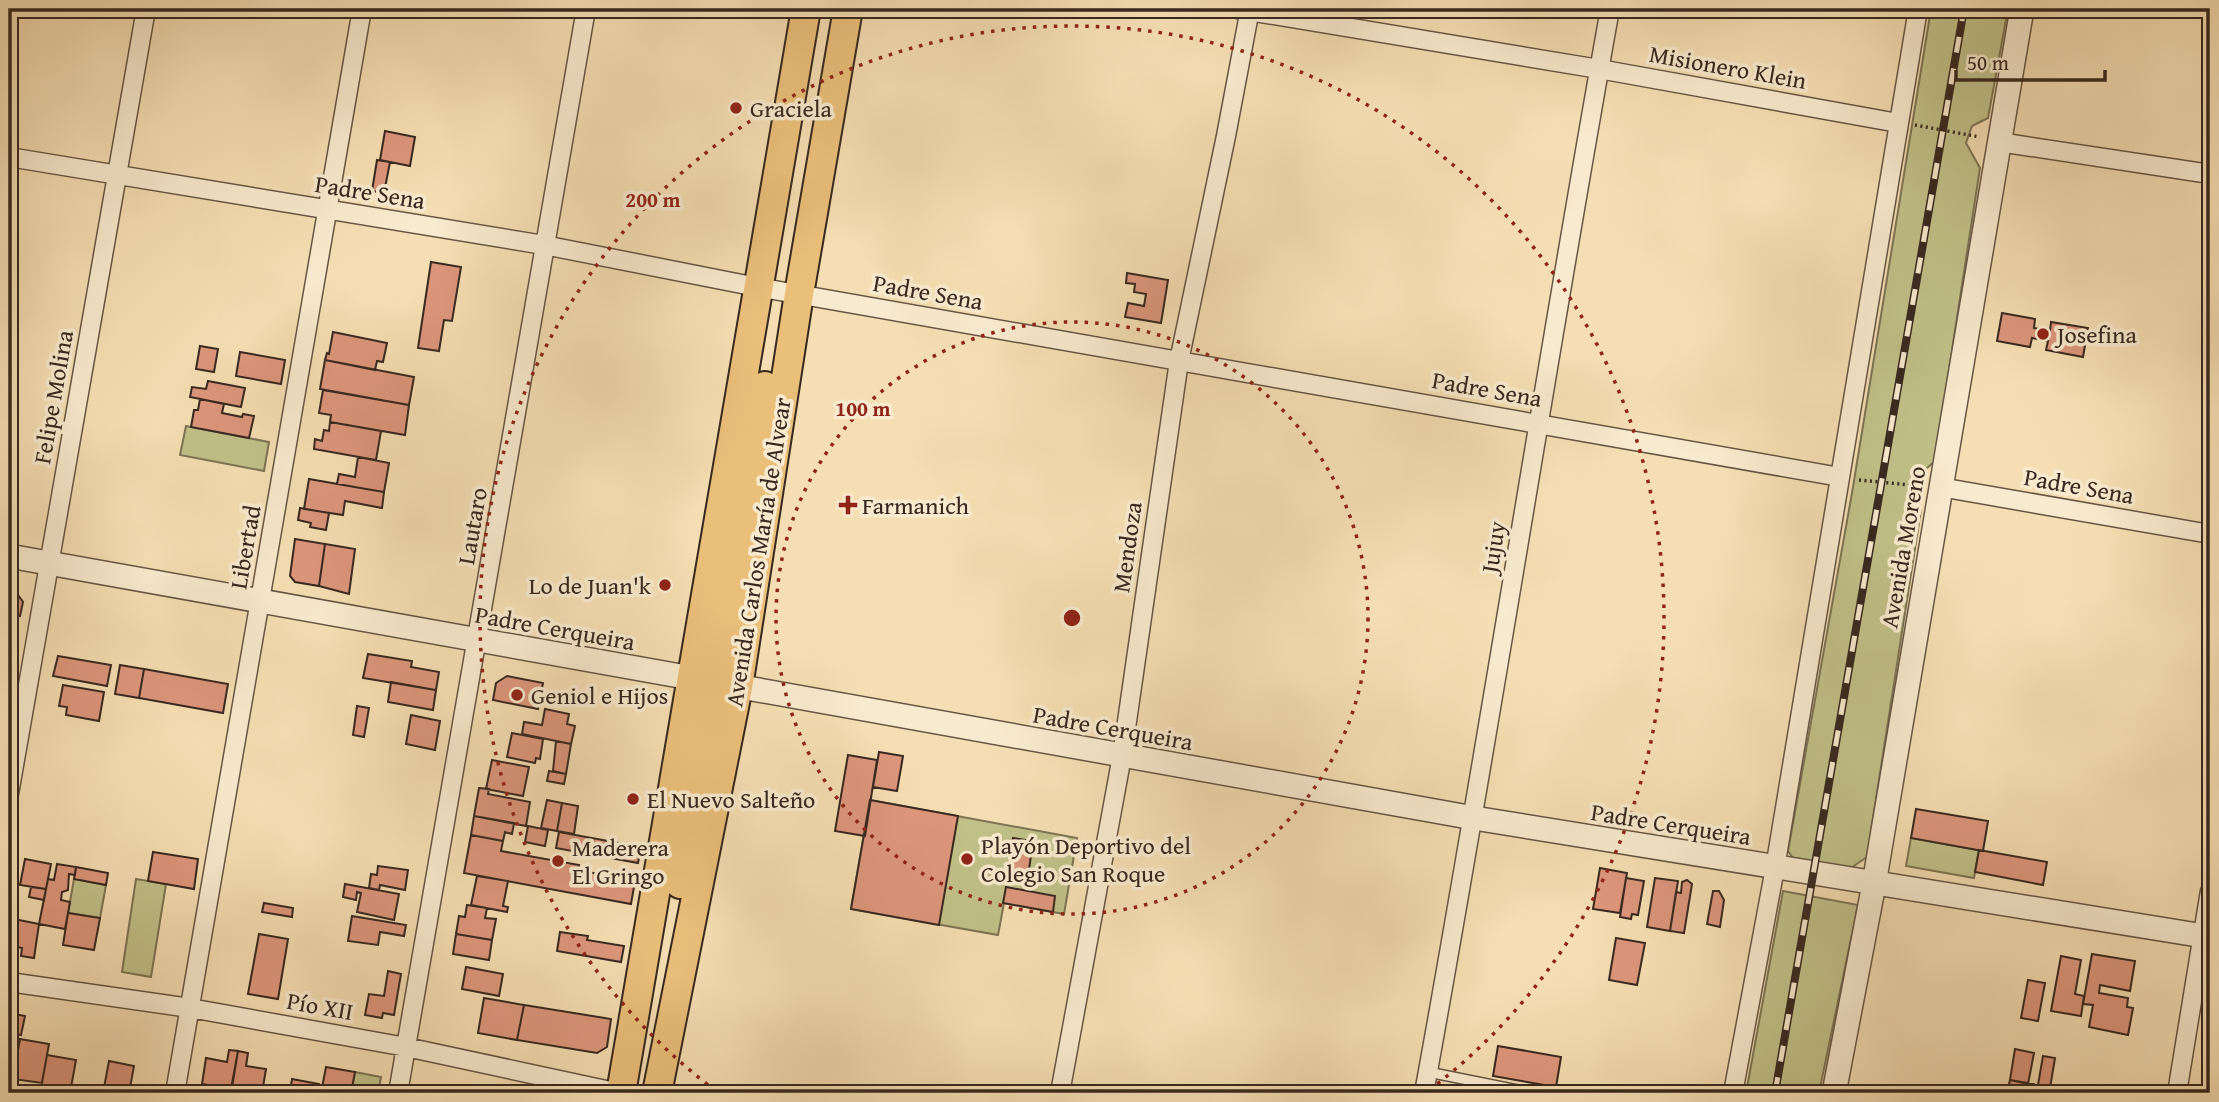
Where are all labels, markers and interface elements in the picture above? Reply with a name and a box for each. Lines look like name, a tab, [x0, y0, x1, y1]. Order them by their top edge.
street label: Misionero Klein	[1647, 36, 1810, 98]
scale bar	[1956, 38, 2105, 82]
text: 50 m	[1967, 47, 2009, 78]
place label: Graciela	[750, 91, 833, 126]
marker: Graciela	[728, 100, 744, 116]
street label: Padre Sena	[312, 166, 428, 218]
text: 200 m	[625, 184, 681, 215]
street label: Padre Sena	[870, 265, 986, 319]
place label: Josefina	[2054, 317, 2138, 352]
marker: Josefina	[2035, 326, 2051, 342]
street label: Felipe Molina	[24, 327, 82, 467]
street label: Padre Sena	[1429, 362, 1545, 416]
text: 100 m	[835, 393, 891, 424]
street label: Avenida Carlos María de Alvear	[716, 395, 800, 709]
street label: Padre Sena	[2021, 459, 2137, 513]
street label: Avenida Moreno	[1872, 463, 1934, 631]
street label: Lautaro	[448, 485, 496, 567]
place label: Farmanich	[862, 488, 969, 523]
marker: Farmanich	[840, 497, 856, 513]
street label: Mendoza	[1103, 499, 1151, 595]
street label: Libertad	[220, 502, 270, 592]
street label: Jujuy	[1471, 519, 1514, 578]
place label: Lo de Juan'k	[529, 568, 652, 603]
marker: Lo de Juan'k	[657, 577, 673, 593]
street label: Padre Cerqueira	[472, 597, 638, 659]
centre of rings	[1060, 606, 1084, 630]
place label: Geniol e Hijos	[531, 678, 668, 713]
marker: Geniol e Hijos	[509, 687, 525, 703]
street label: Padre Cerqueira	[1030, 697, 1196, 759]
place label: El Nuevo Salteño	[647, 782, 815, 817]
marker: El Nuevo Salteño	[625, 791, 641, 807]
street label: Padre Cerqueira	[1588, 794, 1754, 854]
place label: Playón Deportivo del Colegio San Roque	[981, 828, 1191, 891]
place label: Maderera El Gringo	[572, 830, 670, 893]
marker: Playón Deportivo del Colegio San Roque	[959, 851, 975, 867]
marker: Maderera El Gringo	[550, 853, 566, 869]
street label: Pío XII	[284, 983, 356, 1029]

